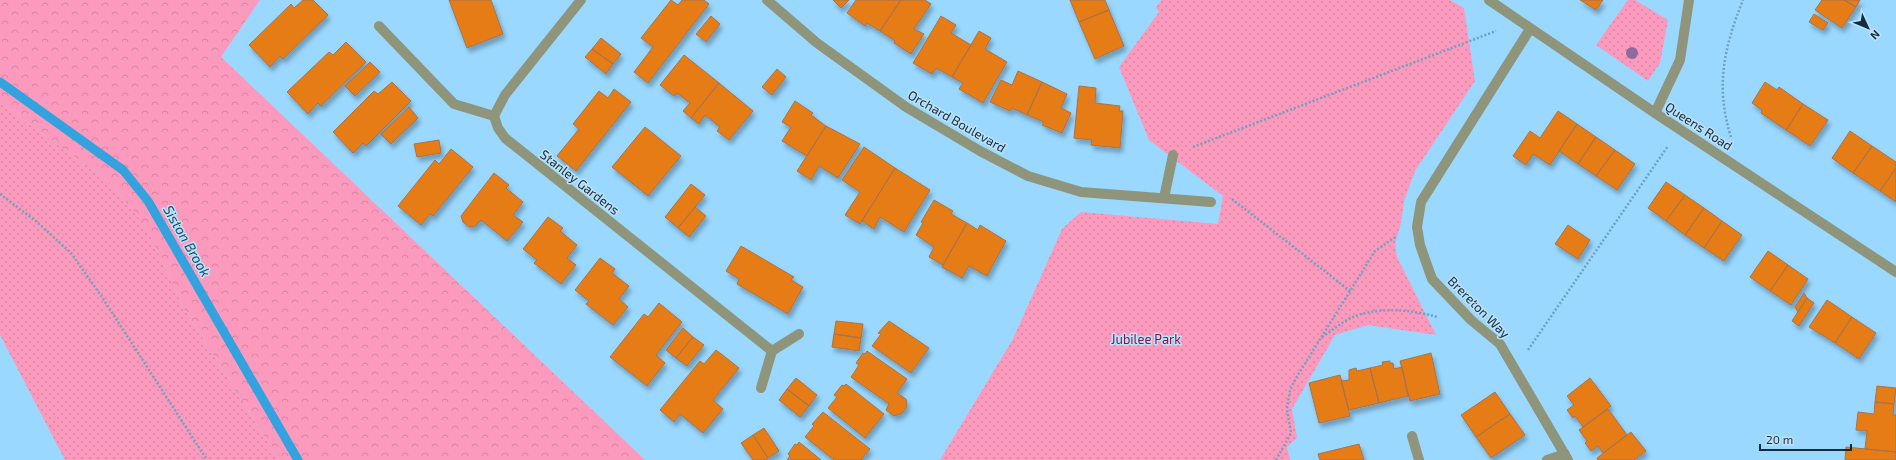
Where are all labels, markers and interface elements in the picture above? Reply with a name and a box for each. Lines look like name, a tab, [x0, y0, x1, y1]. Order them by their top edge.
north arrow	[1848, 8, 1888, 48]
text: N	[1868, 28, 1883, 43]
street label: Orchard Boulevard	[905, 86, 1009, 156]
street label: Queens Road	[1662, 98, 1736, 154]
street label: Stanley Gardens	[537, 146, 623, 218]
water label: Siston Brook	[160, 202, 215, 280]
street label: Brereton Way	[1445, 273, 1513, 341]
park label: Jubilee Park	[1111, 331, 1181, 347]
scale bar	[1760, 426, 1851, 452]
text: 20 m	[1766, 432, 1793, 446]

